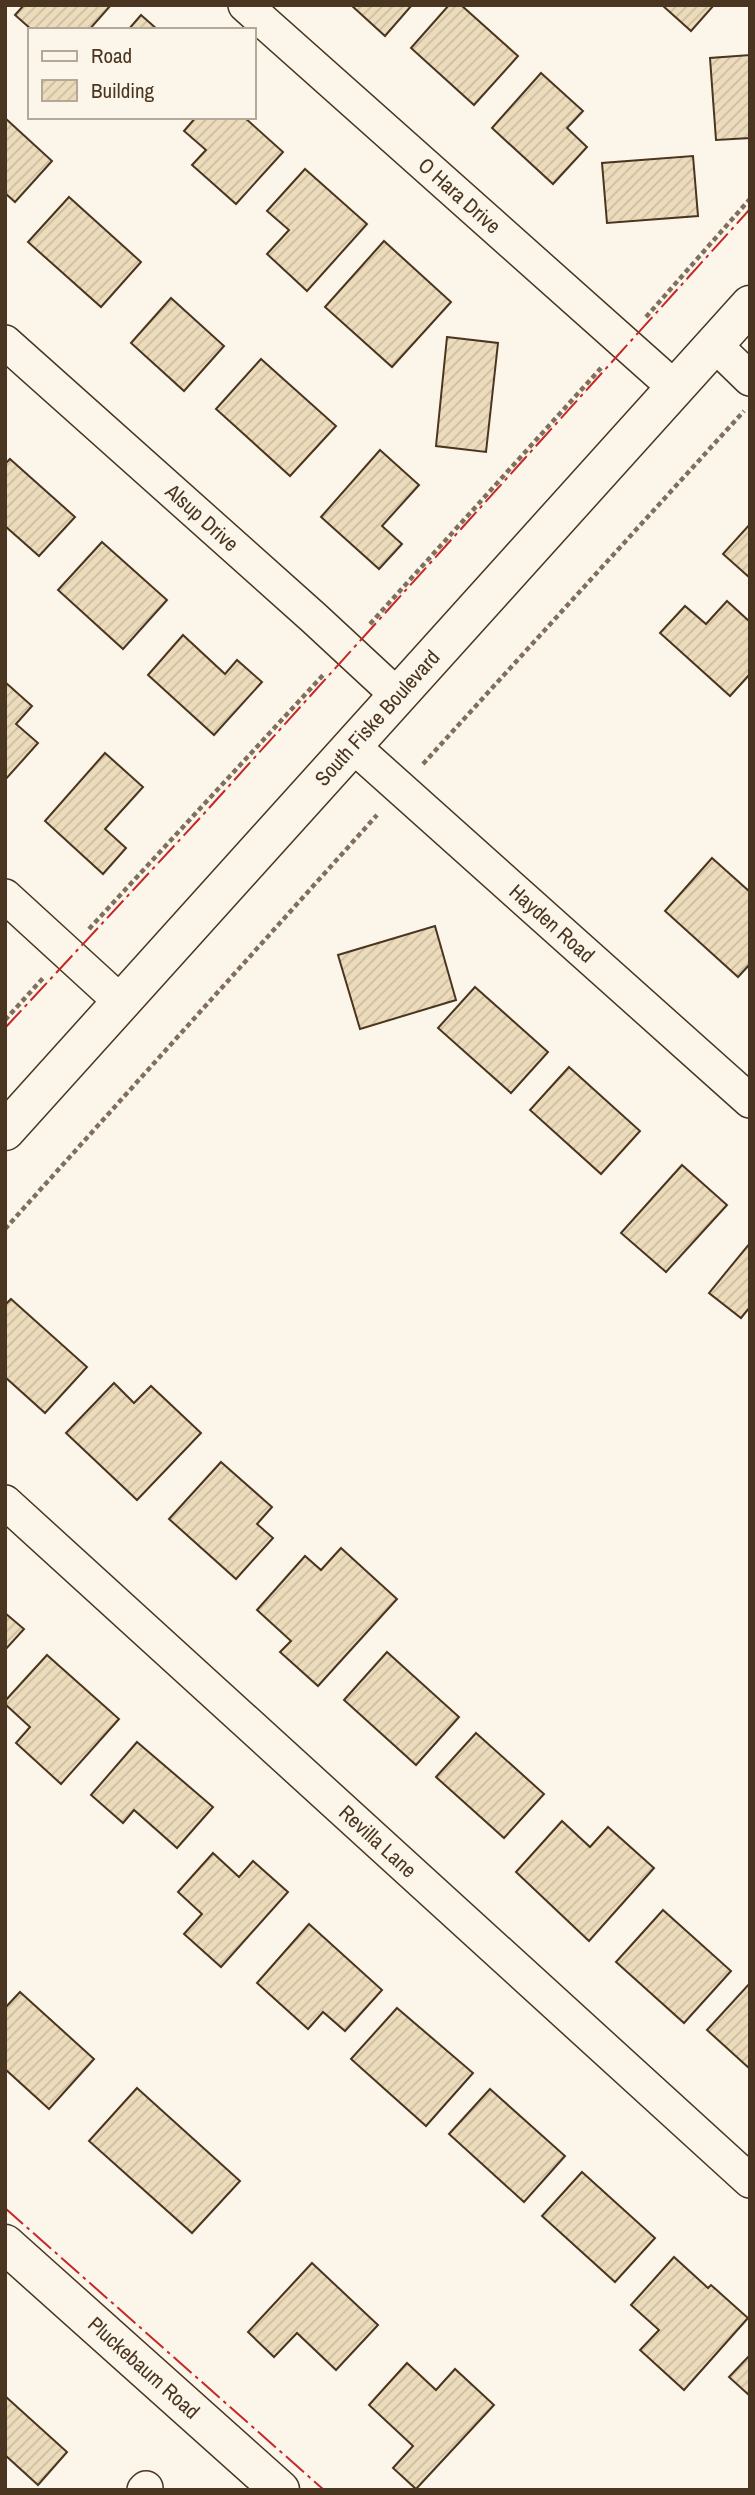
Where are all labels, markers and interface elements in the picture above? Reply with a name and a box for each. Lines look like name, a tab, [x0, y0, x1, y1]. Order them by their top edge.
legend	[28, 28, 256, 119]
text: Road	[91, 41, 132, 70]
text: Building	[91, 76, 155, 105]
street label: O Hara Drive	[412, 151, 507, 240]
street label: Alsup Drive	[159, 476, 245, 558]
street label: South Fiske Boulevard	[308, 643, 446, 792]
street label: Hayden Road	[503, 877, 601, 969]
street label: Revilla Lane	[333, 1798, 423, 1884]
street label: Pluckebaum Road	[82, 2310, 206, 2425]

